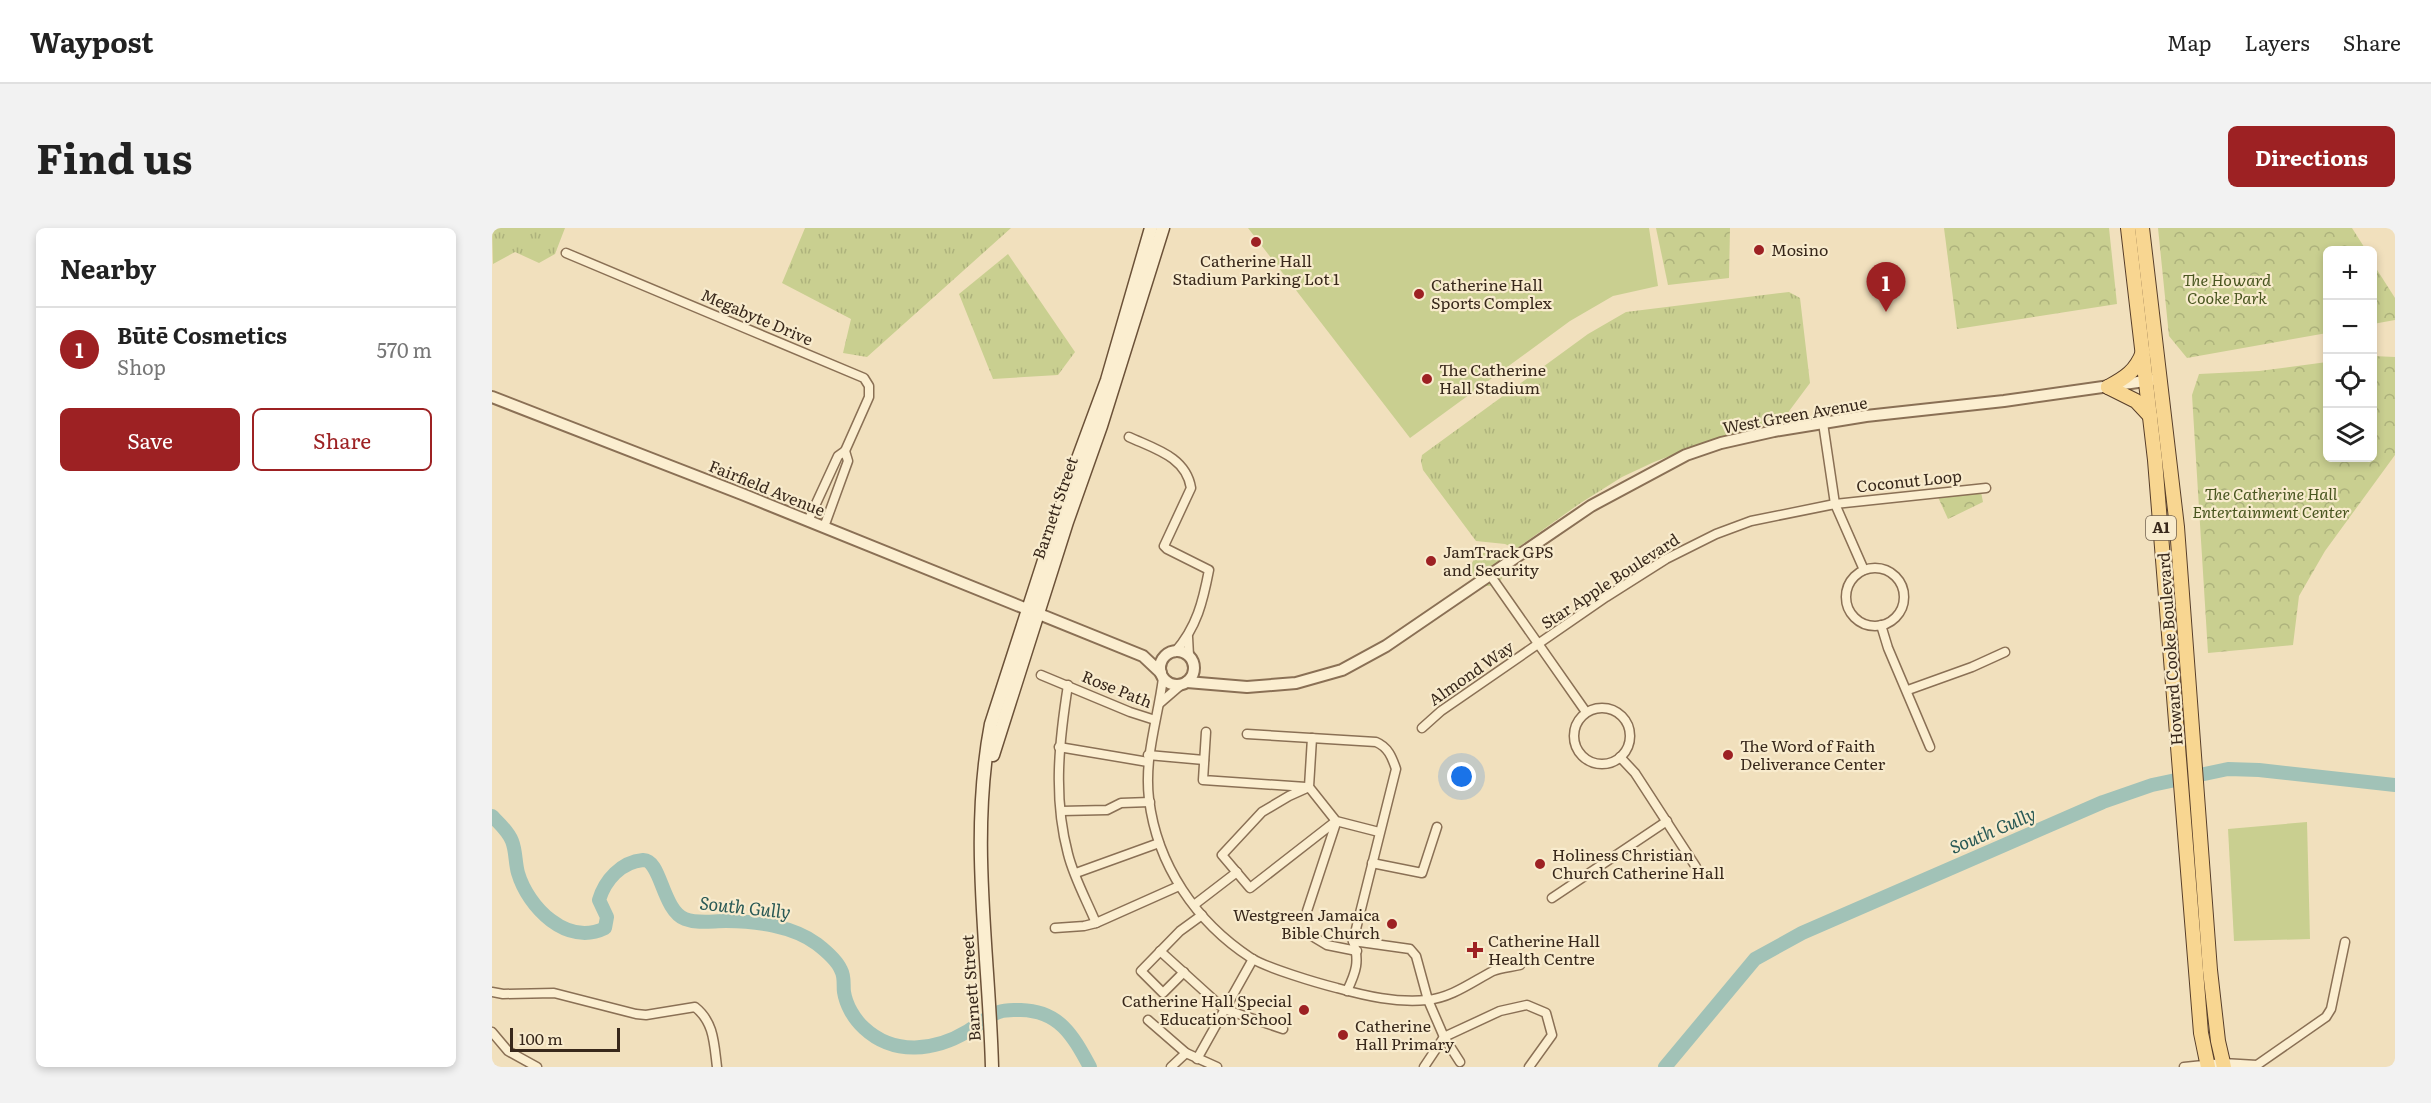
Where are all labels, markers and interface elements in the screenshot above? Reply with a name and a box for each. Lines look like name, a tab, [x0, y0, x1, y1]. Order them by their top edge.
text: Waypost	[30, 20, 154, 62]
text: Map	[2167, 26, 2212, 57]
text: Layers	[2245, 26, 2310, 57]
text: Share	[2343, 26, 2401, 57]
text: Find us	[36, 125, 193, 187]
button: Directions	[2228, 126, 2395, 187]
marker: Catherine Hall Stadium Parking Lot 1	[1249, 235, 1263, 249]
place label: Mosino	[1771, 237, 1828, 261]
marker: Mosino	[1752, 243, 1766, 257]
map controls	[2323, 246, 2377, 462]
button: +	[2323, 246, 2377, 300]
text: Nearby	[60, 248, 156, 287]
place label: Catherine Hall Stadium Parking Lot 1	[1173, 248, 1340, 290]
pin: 1	[1866, 262, 1906, 312]
park label: The Howard Cooke Park	[2183, 267, 2272, 309]
place label: Catherine Hall Sports Complex	[1431, 272, 1553, 314]
street label: Megabyte Drive	[698, 282, 817, 350]
marker: Catherine Hall Sports Complex	[1412, 287, 1426, 301]
button: −	[2323, 300, 2377, 354]
text: Būtē Cosmetics	[117, 318, 287, 351]
text: 1	[75, 334, 84, 364]
text: 570 m	[377, 334, 432, 364]
text: Shop	[117, 351, 166, 381]
button: locate	[2323, 354, 2377, 408]
place label: The Catherine Hall Stadium	[1439, 357, 1546, 399]
marker: The Catherine Hall Stadium	[1420, 372, 1434, 386]
street label: West Green Avenue	[1721, 389, 1869, 439]
button: Save	[60, 408, 240, 471]
button: Share	[252, 408, 432, 471]
button: layers	[2323, 408, 2377, 462]
street label: Fairfield Avenue	[706, 453, 829, 521]
street label: Barnett Street	[1025, 453, 1083, 562]
street label: Coconut Loop	[1855, 463, 1963, 497]
park label: The Catherine Hall Entertainment Center	[2192, 481, 2350, 523]
road number: A1	[2146, 516, 2176, 540]
street label: Star Apple Boulevard	[1536, 526, 1684, 634]
place label: JamTrack GPS and Security	[1443, 539, 1554, 581]
street label: Howard Cooke Boulevard	[2150, 551, 2188, 747]
marker: JamTrack GPS and Security	[1424, 554, 1438, 568]
street label: Almond Way	[1423, 633, 1519, 711]
street label: Rose Path	[1079, 663, 1156, 713]
place label: The Word of Faith Deliverance Center	[1740, 733, 1886, 775]
marker: The Word of Faith Deliverance Center	[1721, 748, 1735, 762]
your location	[1447, 762, 1476, 791]
water label: South Gully	[1945, 799, 2040, 860]
place label: Holiness Christian Church Catherine Hall	[1552, 842, 1724, 884]
marker: Holiness Christian Church Catherine Hall	[1533, 857, 1547, 871]
water label: South Gully	[698, 888, 792, 925]
place label: Westgreen Jamaica Bible Church	[1233, 902, 1380, 944]
marker: Westgreen Jamaica Bible Church	[1385, 917, 1399, 931]
place label: Catherine Hall Health Centre	[1488, 928, 1600, 970]
street label: Barnett Street	[954, 933, 986, 1042]
marker: Catherine Hall Health Centre	[1466, 941, 1484, 959]
place label: Catherine Hall Special Education School	[1122, 988, 1292, 1030]
marker: Catherine Hall Special Education School	[1297, 1003, 1311, 1017]
place label: Catherine Hall Primary	[1355, 1013, 1455, 1055]
scale bar	[510, 1025, 620, 1052]
text: 100 m	[519, 1026, 563, 1050]
marker: Catherine Hall Primary	[1336, 1028, 1350, 1042]

